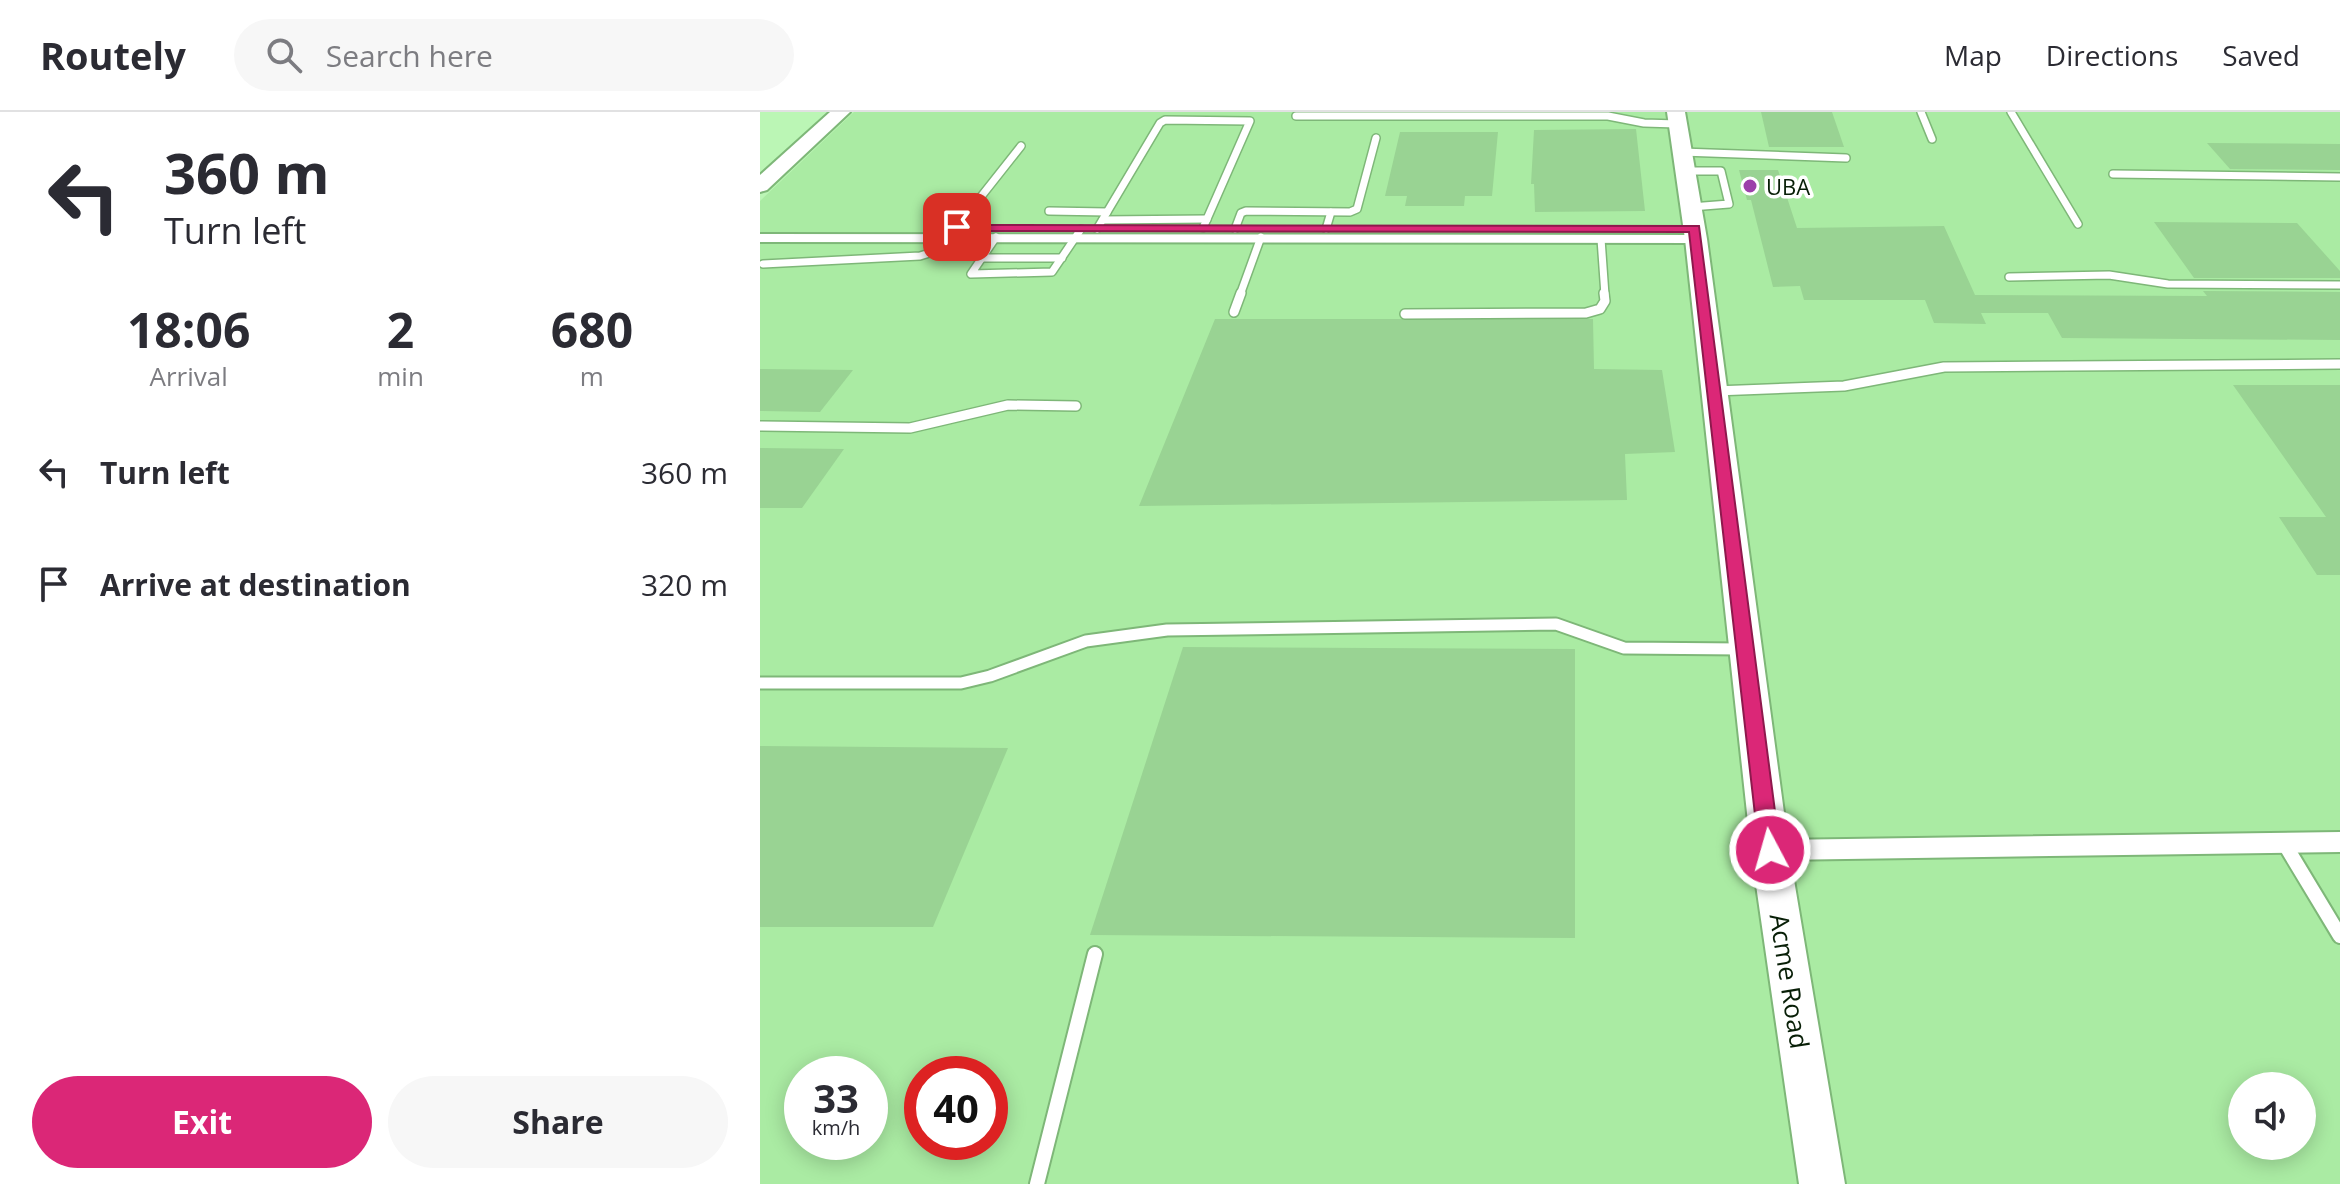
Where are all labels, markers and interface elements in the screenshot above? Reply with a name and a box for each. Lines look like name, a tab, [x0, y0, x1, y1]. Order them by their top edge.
search box	[234, 19, 794, 91]
text: Routely	[40, 29, 186, 81]
icon: search	[262, 33, 306, 77]
text: Search here	[326, 35, 493, 76]
text: Map	[1944, 36, 2002, 74]
text: Directions	[2046, 36, 2178, 74]
text: Saved	[2222, 36, 2300, 74]
text: 360 m	[164, 134, 330, 210]
icon: left	[32, 144, 136, 248]
place label: UBA	[1766, 171, 1810, 201]
marker: UBA	[1741, 177, 1759, 195]
pin	[923, 193, 991, 261]
icon: arrive	[935, 205, 979, 249]
text: Turn left	[164, 206, 306, 255]
text: 18:06	[127, 297, 250, 362]
text: 2	[387, 297, 414, 362]
text: 680	[551, 297, 633, 362]
text: Arrival	[149, 358, 228, 394]
text: min	[377, 358, 424, 394]
text: m	[580, 358, 604, 394]
icon: left	[32, 450, 76, 494]
text: Turn left	[100, 452, 230, 493]
text: 360 m	[641, 452, 728, 493]
icon: arrive	[32, 562, 76, 606]
text: Arrive at destination	[100, 564, 411, 605]
text: 320 m	[641, 564, 728, 605]
position arrow	[1728, 808, 1812, 892]
street label: Acme Road	[1762, 911, 1818, 1051]
speed limit sign: 40	[904, 1056, 1008, 1160]
text: 33	[813, 1070, 859, 1125]
map controls	[2228, 1072, 2316, 1160]
button: sound	[2228, 1072, 2316, 1160]
button: Exit	[32, 1076, 372, 1168]
button: Share	[388, 1076, 728, 1168]
text: km/h	[812, 1114, 860, 1141]

